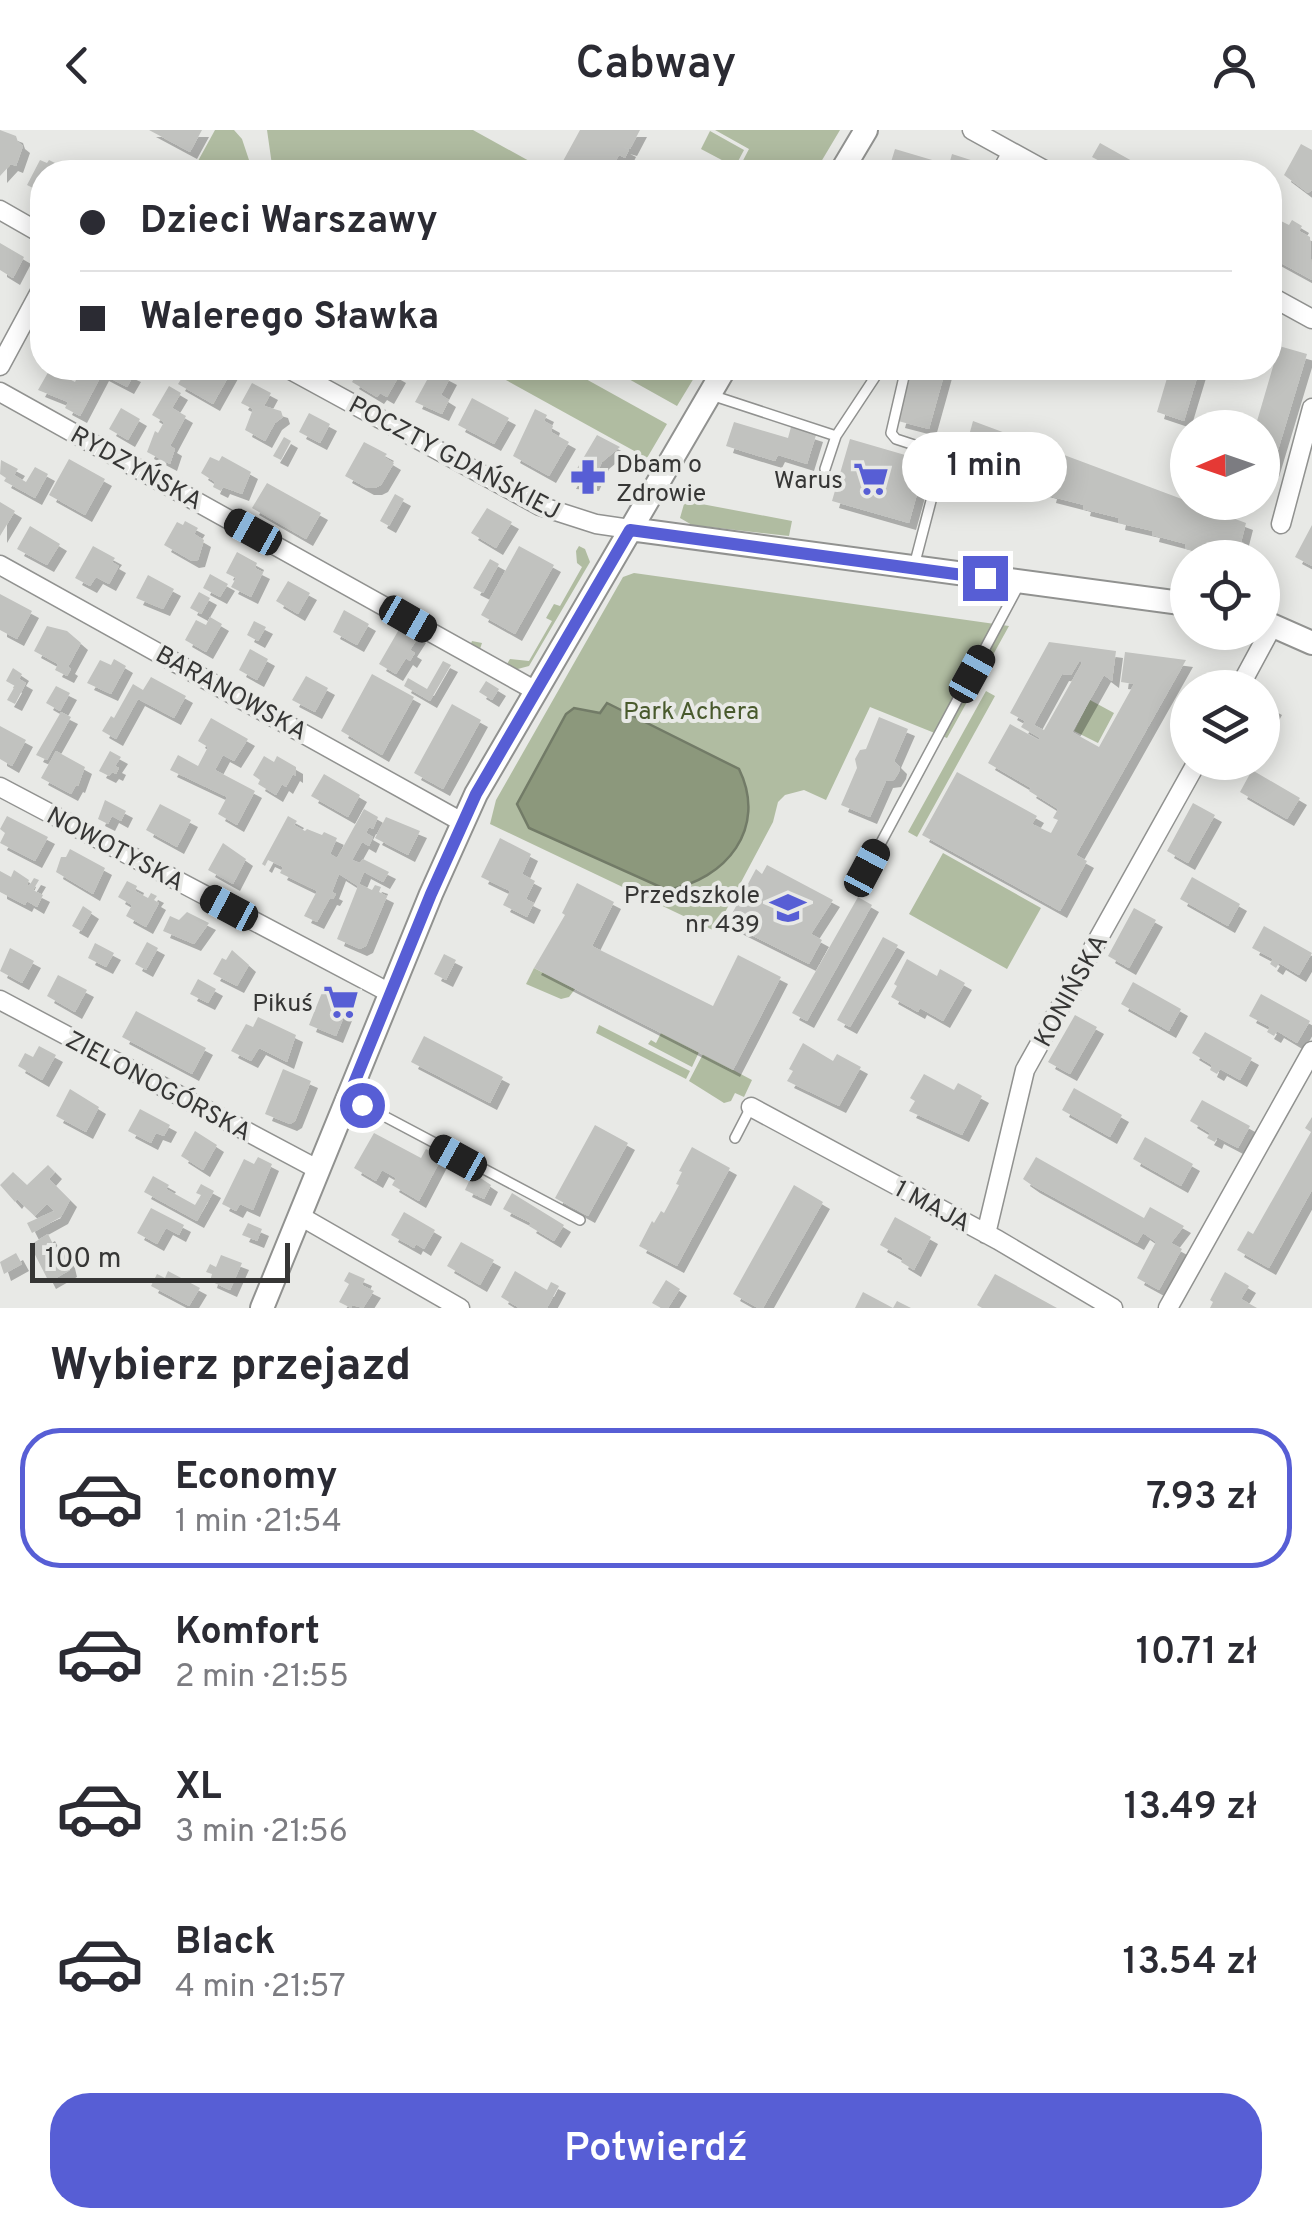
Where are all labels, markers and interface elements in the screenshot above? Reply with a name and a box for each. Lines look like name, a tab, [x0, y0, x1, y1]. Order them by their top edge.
text: Cabway	[576, 37, 736, 94]
icon: back	[50, 38, 105, 93]
icon: person	[1207, 38, 1262, 93]
text: Dzieci Warszawy	[140, 198, 438, 247]
text: Walerego Sławka	[140, 294, 439, 343]
street label: POCZTY GDAŃSKIEJ	[342, 389, 565, 529]
north arrow	[1170, 410, 1280, 520]
map controls	[1170, 410, 1280, 780]
street label: RYDZYŃSKA	[64, 419, 208, 519]
callout: 1 min	[902, 433, 1068, 503]
text: 1 min	[947, 447, 1022, 487]
place label: Dbam o Zdrowie	[616, 450, 706, 511]
pharmacy icon: Dbam o Zdrowie	[569, 458, 607, 496]
supermarket icon: Warus	[852, 460, 890, 498]
place label: Warus	[774, 466, 843, 498]
car	[219, 504, 287, 560]
button: locate	[1170, 540, 1280, 650]
route end	[963, 556, 1008, 601]
car	[375, 591, 441, 647]
street label: BARANOWSKA	[149, 640, 312, 749]
car	[944, 640, 1000, 708]
button: layers	[1170, 670, 1280, 780]
park label: Park Achera	[623, 697, 759, 729]
street label: NOWOTYSKA	[40, 801, 189, 900]
car	[840, 834, 894, 902]
car	[195, 881, 263, 935]
place label: Przedszkole nr 439	[624, 881, 760, 942]
school or university icon: Przedszkole nr 439	[769, 889, 807, 927]
street label: KONIŃSKA	[1028, 929, 1117, 1054]
supermarket icon: Pikuś	[322, 983, 360, 1021]
place label: Pikuś	[252, 989, 313, 1021]
street label: ZIELONOGÓRSKA	[59, 1024, 256, 1150]
route start	[340, 1083, 385, 1128]
car	[424, 1130, 492, 1186]
street label: 1 MAJA	[888, 1174, 975, 1241]
scale bar	[30, 1238, 290, 1282]
text: 100 m	[45, 1242, 121, 1278]
text: Wybierz przejazd	[50, 1339, 411, 1396]
icon: car	[55, 1453, 145, 1543]
text: Economy	[175, 1454, 337, 1503]
text: 7.93 zł	[1146, 1474, 1257, 1523]
text: 1 min · 21:54	[175, 1503, 342, 1543]
icon: car	[55, 1608, 145, 1698]
text: Komfort	[175, 1609, 320, 1658]
text: 10.71 zł	[1136, 1629, 1257, 1678]
text: 2 min · 21:55	[175, 1658, 349, 1698]
icon: car	[55, 1763, 145, 1853]
text: XL	[175, 1764, 222, 1813]
text: 13.49 zł	[1124, 1784, 1257, 1833]
text: 3 min · 21:56	[175, 1813, 348, 1853]
icon: car	[55, 1918, 145, 2008]
text: Black	[175, 1919, 275, 1968]
text: 13.54 zł	[1123, 1939, 1257, 1988]
text: 4 min · 21:57	[175, 1968, 346, 2008]
button: Potwierdź	[50, 2093, 1262, 2208]

